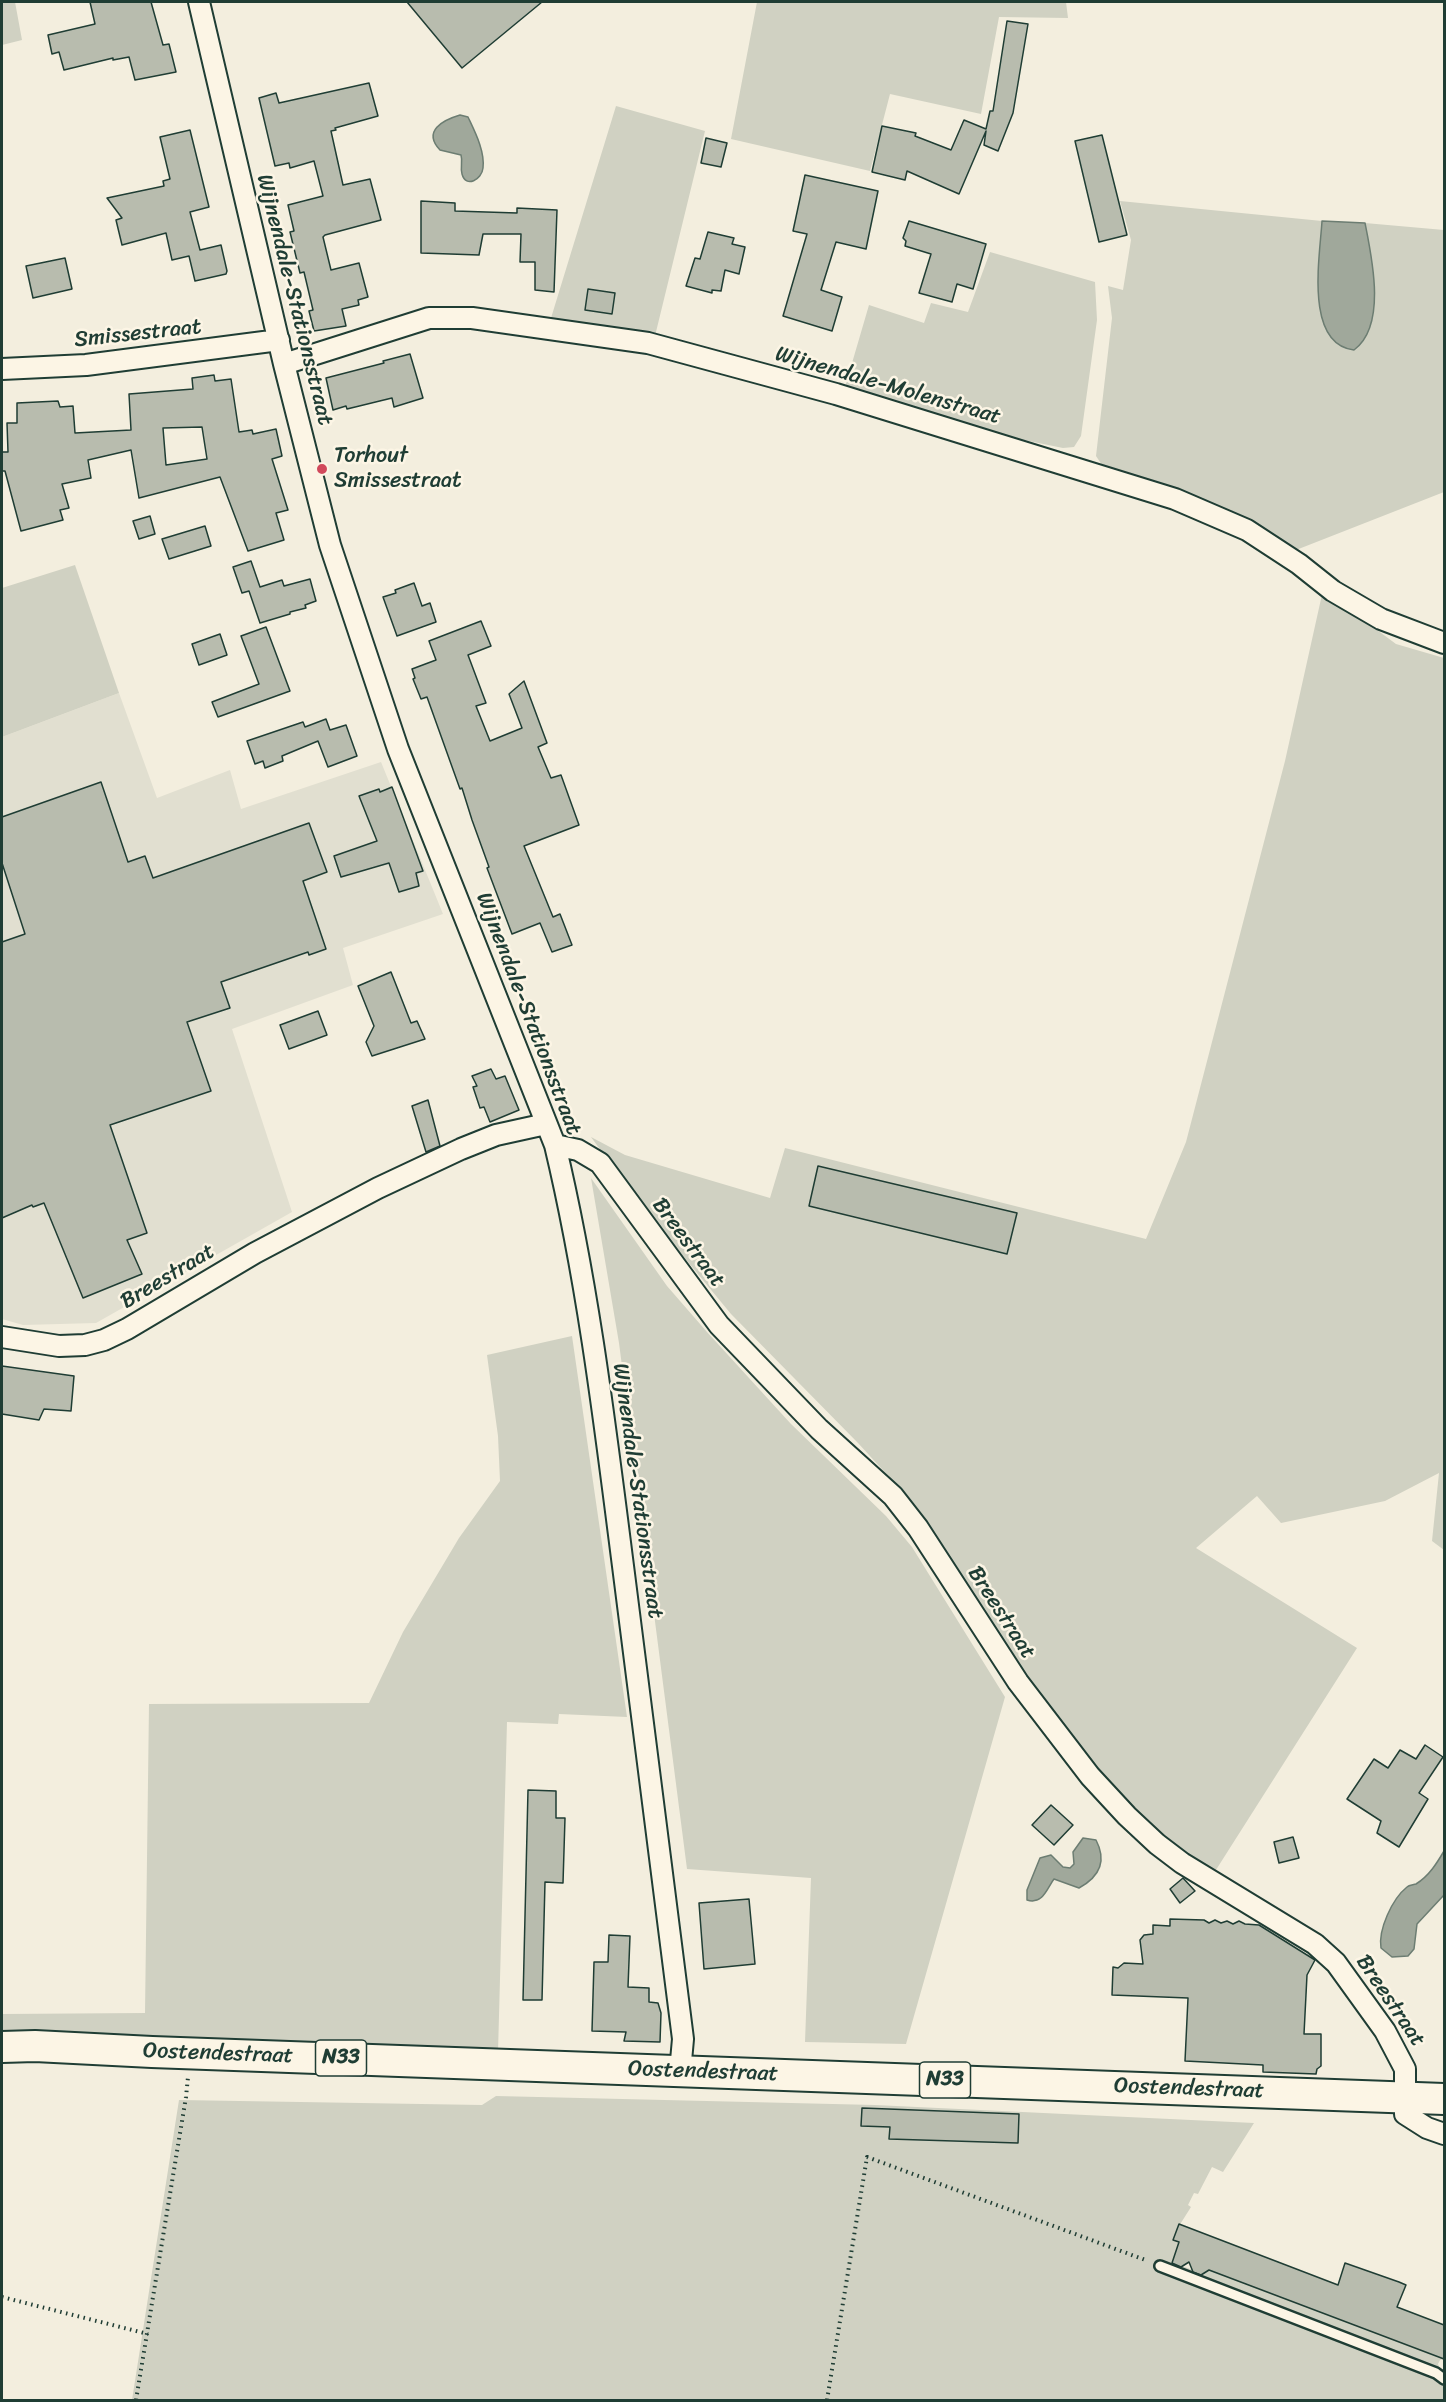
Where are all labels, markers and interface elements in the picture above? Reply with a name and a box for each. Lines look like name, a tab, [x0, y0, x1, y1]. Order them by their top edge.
street label: Wijnendale-Stationsstraat	[250, 172, 338, 428]
street label: Smissestraat	[73, 314, 203, 354]
street label: Wijnendale-Molenstraat	[772, 341, 1004, 431]
place label: Torhout Smissestraat	[334, 443, 462, 494]
marker: Torhout Smissestraat	[315, 462, 329, 476]
street label: Wijnendale-Stationsstraat	[470, 889, 586, 1139]
street label: Breestraat	[646, 1193, 730, 1293]
street label: Breestraat	[116, 1239, 220, 1315]
street label: Wijnendale-Stationsstraat	[606, 1362, 668, 1620]
street label: Breestraat	[961, 1562, 1041, 1664]
street label: Breestraat	[1350, 1950, 1430, 2052]
street label: Oostendestraat	[142, 2038, 294, 2070]
road number: N33	[316, 2040, 366, 2076]
street label: Oostendestraat	[627, 2056, 779, 2088]
road number: N33	[920, 2062, 970, 2098]
street label: Oostendestraat	[1113, 2073, 1265, 2105]

